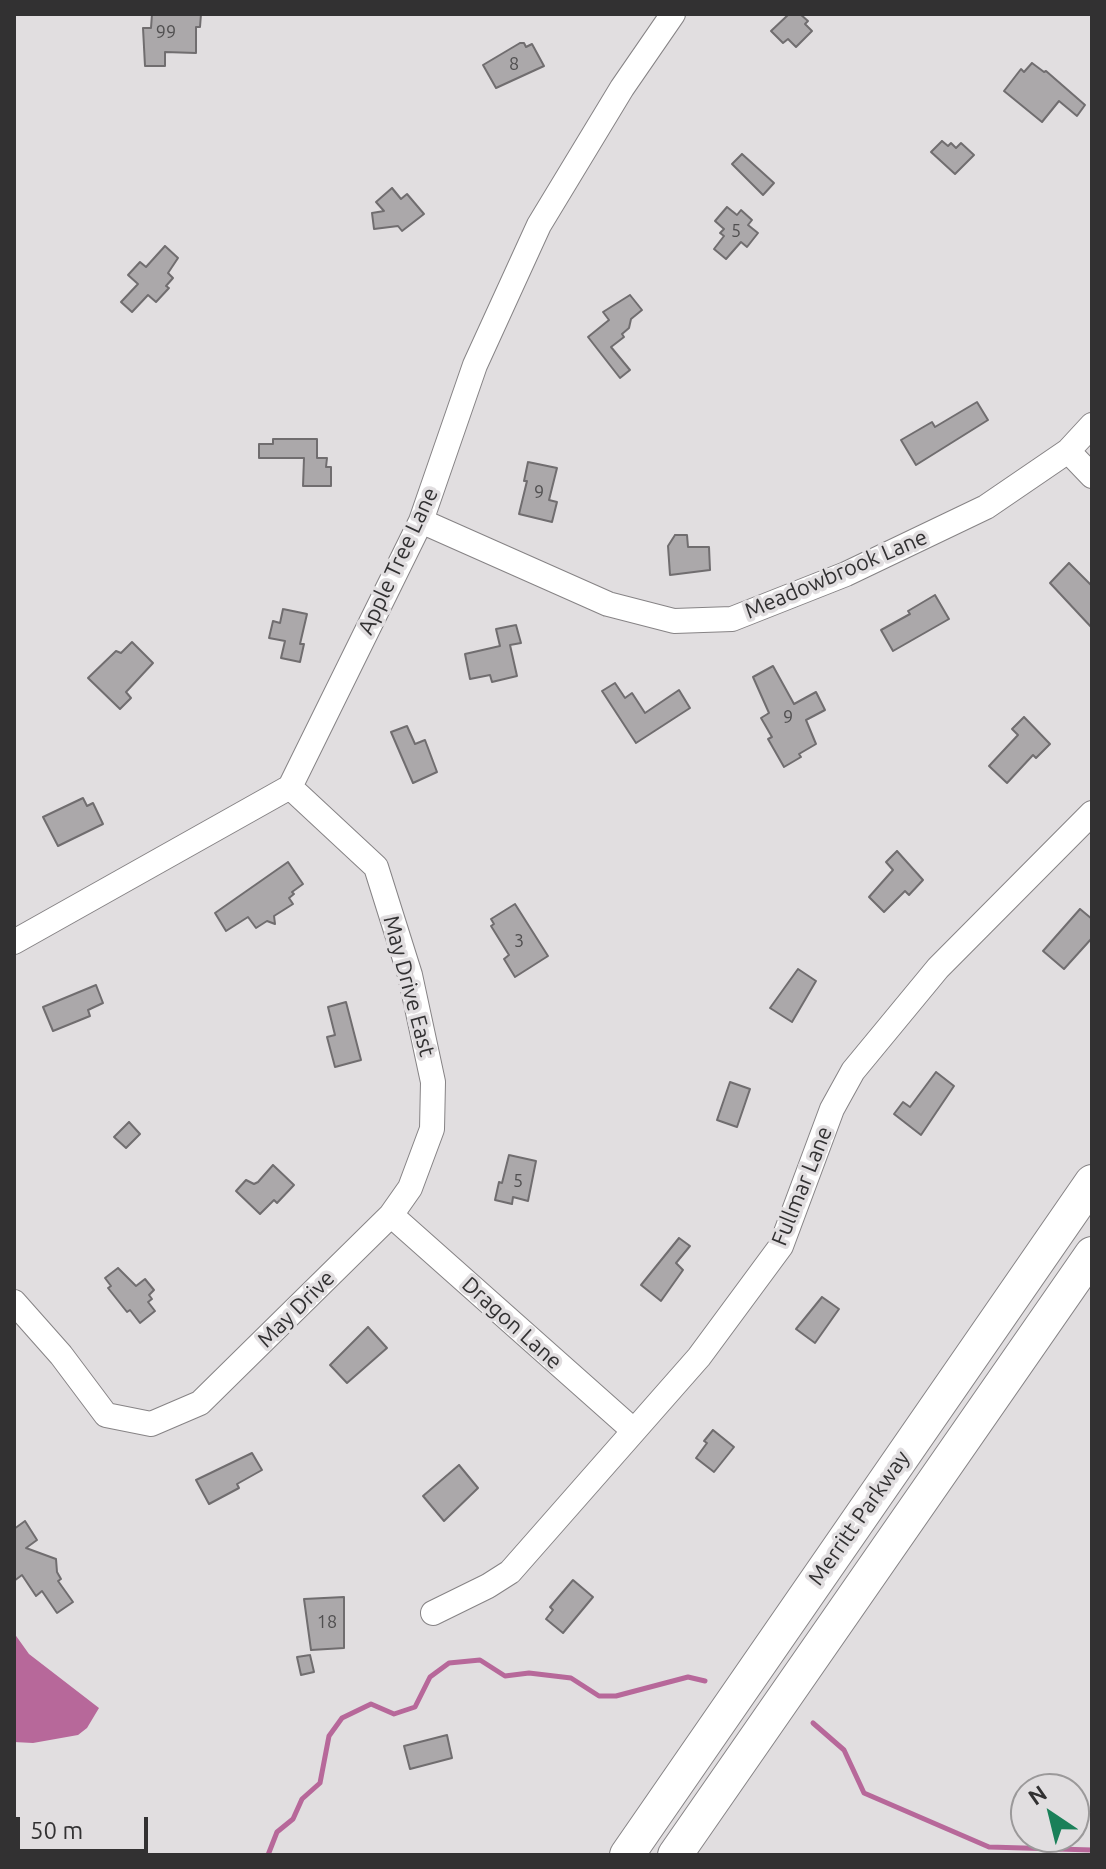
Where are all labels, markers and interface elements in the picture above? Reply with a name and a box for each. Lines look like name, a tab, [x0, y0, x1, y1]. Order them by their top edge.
house number: 99	[156, 21, 176, 43]
house number: 8	[509, 53, 519, 75]
house number: 5	[731, 220, 741, 242]
house number: 9	[534, 481, 544, 503]
street label: Apple Tree Lane	[352, 483, 444, 639]
street label: Meadowbrook Lane	[741, 524, 931, 624]
house number: 9	[783, 706, 793, 728]
street label: May Drive East	[377, 913, 441, 1059]
house number: 3	[514, 930, 524, 952]
street label: Fullmar Lane	[766, 1123, 838, 1249]
house number: 5	[513, 1170, 523, 1192]
street label: May Drive	[252, 1265, 340, 1353]
street label: Dragon Lane	[457, 1271, 567, 1375]
street label: Merritt Parkway	[803, 1446, 915, 1590]
house number: 18	[317, 1611, 337, 1633]
north arrow	[1010, 1773, 1090, 1853]
text: N	[1023, 1780, 1051, 1810]
scale bar	[20, 1801, 152, 1851]
text: 50 m	[30, 1817, 83, 1844]

